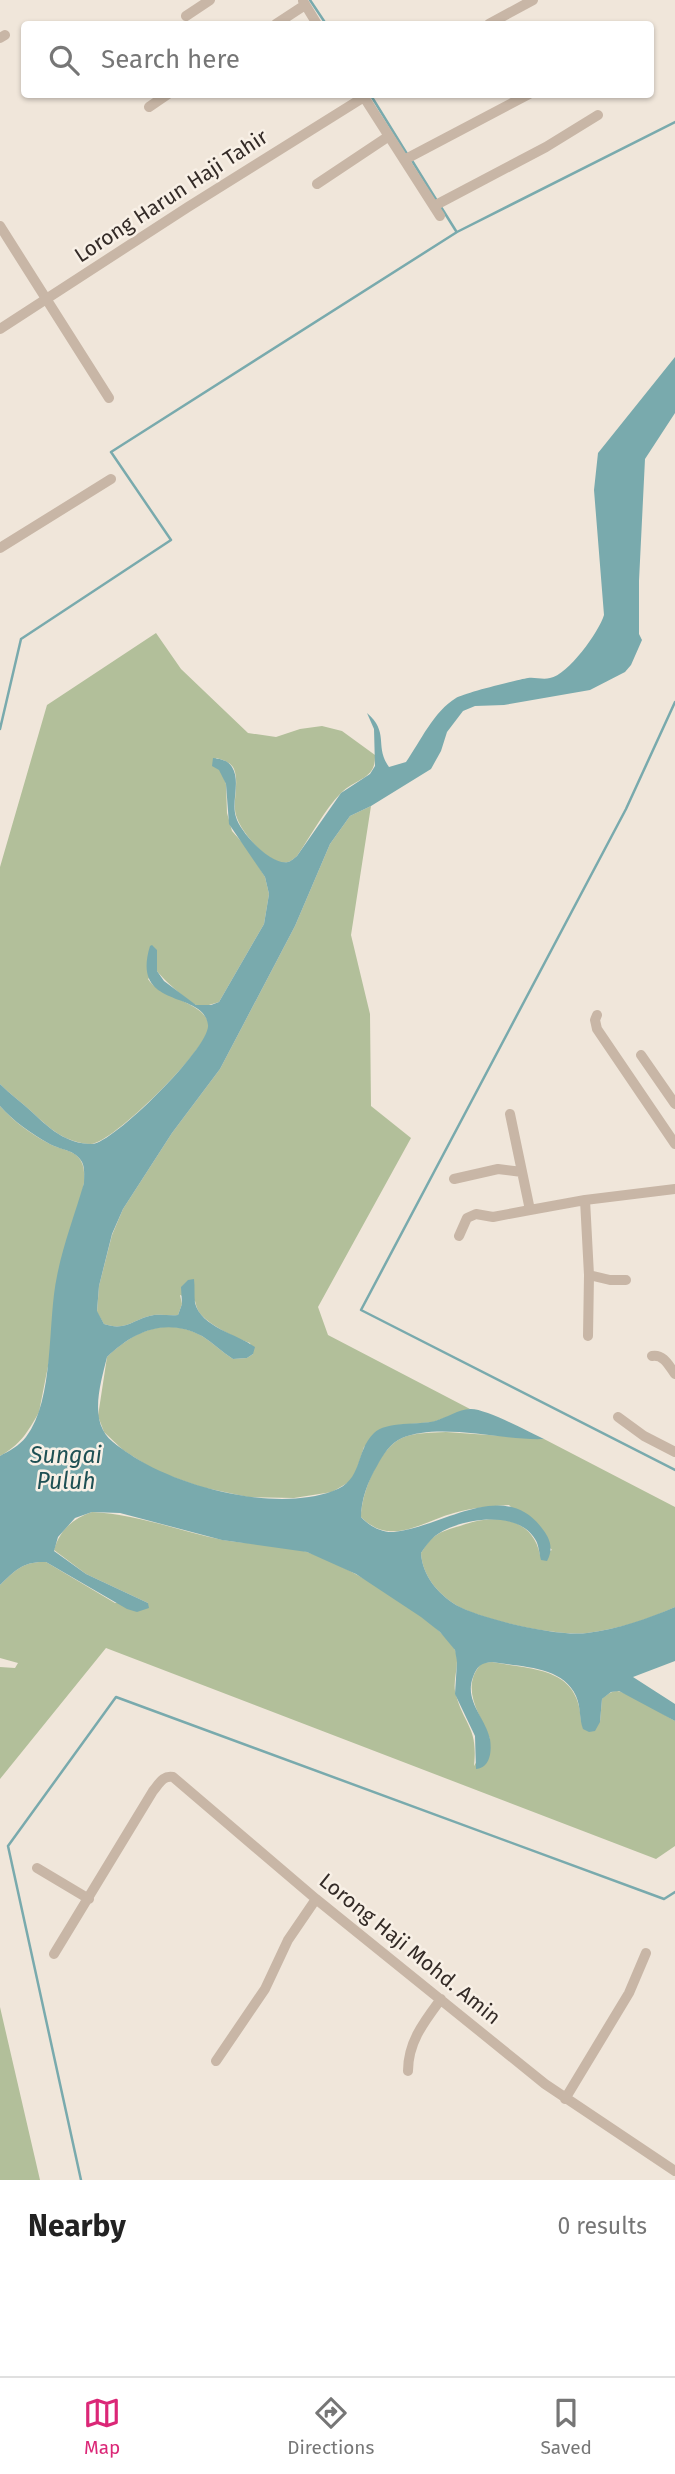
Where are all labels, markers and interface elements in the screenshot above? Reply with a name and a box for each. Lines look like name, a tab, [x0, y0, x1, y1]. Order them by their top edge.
search box	[21, 21, 654, 98]
icon: search	[45, 41, 83, 79]
text: Search here	[101, 44, 240, 75]
street label: Lorong Harun Haji Tahir	[70, 124, 272, 268]
water label: Sungai Puluh	[29, 1441, 102, 1495]
street label: Lorong Haji Mohd. Amin	[314, 1868, 506, 2030]
text: Nearby	[28, 2208, 126, 2244]
text: 0 results	[557, 2212, 647, 2240]
tab: Map	[83, 2394, 121, 2459]
tab: Directions	[287, 2394, 374, 2459]
tab: Saved	[541, 2394, 592, 2459]

